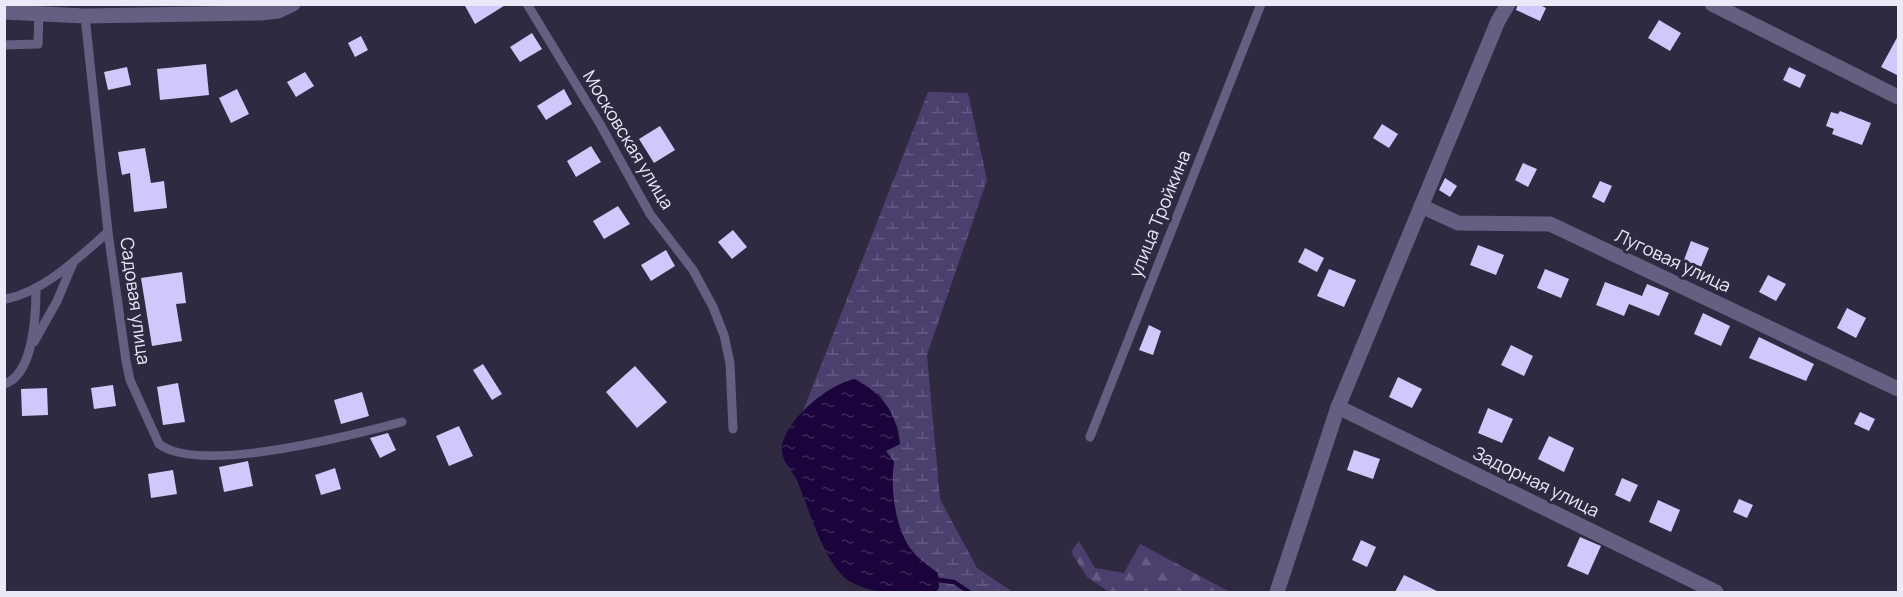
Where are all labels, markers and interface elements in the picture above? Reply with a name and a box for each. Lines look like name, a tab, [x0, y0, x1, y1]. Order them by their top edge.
street label: Московская улица	[578, 66, 680, 213]
street label: улица Тройкина	[1123, 146, 1196, 281]
street label: Луговая улица	[1612, 223, 1735, 297]
street label: Садовая улица	[115, 236, 157, 366]
street label: Задорная улица	[1469, 440, 1604, 522]

